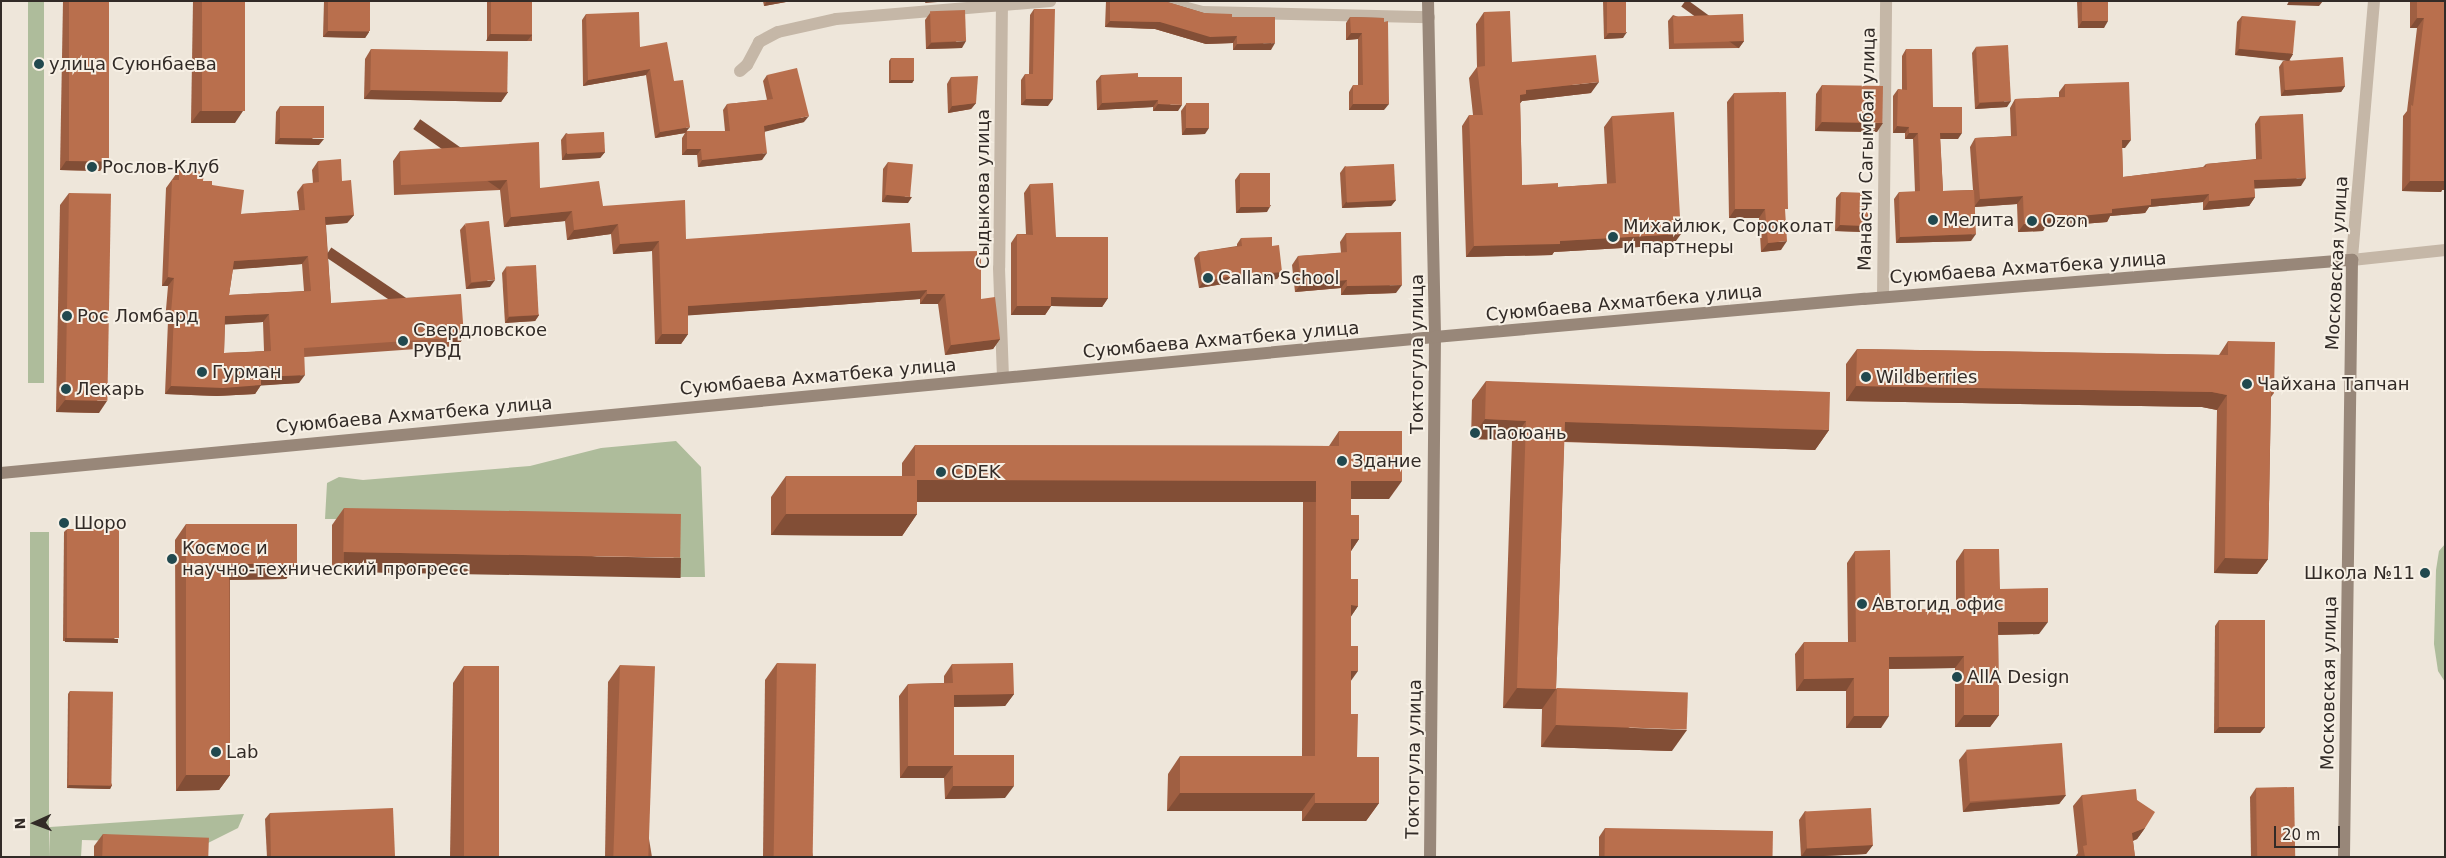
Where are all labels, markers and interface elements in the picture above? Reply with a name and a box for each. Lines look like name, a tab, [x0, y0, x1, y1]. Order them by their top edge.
street label: Манасчи Сагымбая улица	[1854, 27, 1880, 271]
place label: улица Суюнбаева	[49, 53, 217, 75]
marker: улица Суюнбаева	[33, 58, 45, 70]
street label: Сыдыкова улица	[972, 109, 994, 269]
place label: Рослов-Клуб	[102, 156, 219, 178]
marker: Рослов-Клуб	[86, 161, 98, 173]
street label: Московская улица	[2322, 175, 2352, 351]
place label: Мелита	[1943, 209, 2014, 231]
place label: Ozon	[2042, 210, 2088, 232]
marker: Мелита	[1927, 214, 1939, 226]
marker: Ozon	[2026, 215, 2038, 227]
place label: Михайлюк, Сороколат и партнеры	[1623, 216, 1834, 258]
marker: Михайлюк, Сороколат и партнеры	[1607, 231, 1619, 243]
street label: Суюмбаева Ахматбека улица	[1889, 248, 2167, 288]
place label: Callan School	[1218, 267, 1340, 289]
marker: Callan School	[1202, 272, 1214, 284]
street label: Токтогула улица	[1406, 274, 1428, 434]
street label: Суюмбаева Ахматбека улица	[1485, 280, 1763, 326]
place label: Рос Ломбард	[77, 305, 199, 327]
marker: Рос Ломбард	[61, 310, 73, 322]
street label: Суюмбаева Ахматбека улица	[1082, 317, 1360, 363]
place label: Свердловское РУВД	[413, 320, 547, 362]
marker: Свердловское РУВД	[397, 335, 409, 347]
street label: Суюмбаева Ахматбека улица	[679, 354, 957, 400]
place label: Гурман	[212, 361, 281, 383]
marker: Гурман	[196, 366, 208, 378]
place label: Wildberries	[1876, 366, 1977, 388]
marker: Wildberries	[1860, 371, 1872, 383]
place label: Чайхана Тапчан	[2257, 373, 2409, 395]
place label: Лекарь	[76, 378, 145, 400]
marker: Чайхана Тапчан	[2241, 378, 2253, 390]
marker: Лекарь	[60, 383, 72, 395]
street label: Суюмбаева Ахматбека улица	[275, 392, 553, 438]
place label: Таоюань	[1485, 422, 1567, 444]
marker: Таоюань	[1469, 427, 1481, 439]
place label: Здание	[1352, 450, 1422, 472]
marker: Здание	[1336, 455, 1348, 467]
place label: CDEK	[951, 461, 1001, 483]
marker: CDEK	[935, 466, 947, 478]
place label: Шоро	[74, 512, 127, 534]
marker: Шоро	[58, 517, 70, 529]
place label: Космос и научно-технический прогресс	[182, 538, 469, 580]
marker: Космос и научно-технический прогресс	[166, 553, 178, 565]
place label: Школа №11	[2304, 562, 2415, 584]
marker: Школа №11	[2419, 567, 2431, 579]
place label: Автогид офис	[1872, 593, 2004, 615]
street label: Московская улица	[2317, 596, 2341, 770]
marker: Автогид офис	[1856, 598, 1868, 610]
place label: AllA Design	[1967, 666, 2069, 688]
marker: AllA Design	[1951, 671, 1963, 683]
street label: Токтогула улица	[1402, 679, 1426, 839]
place label: Lab	[226, 741, 258, 763]
marker: Lab	[210, 746, 222, 758]
north arrow	[10, 798, 60, 848]
scale bar	[2276, 816, 2342, 848]
text: N	[12, 817, 28, 830]
text: 20 m	[2282, 826, 2320, 844]

